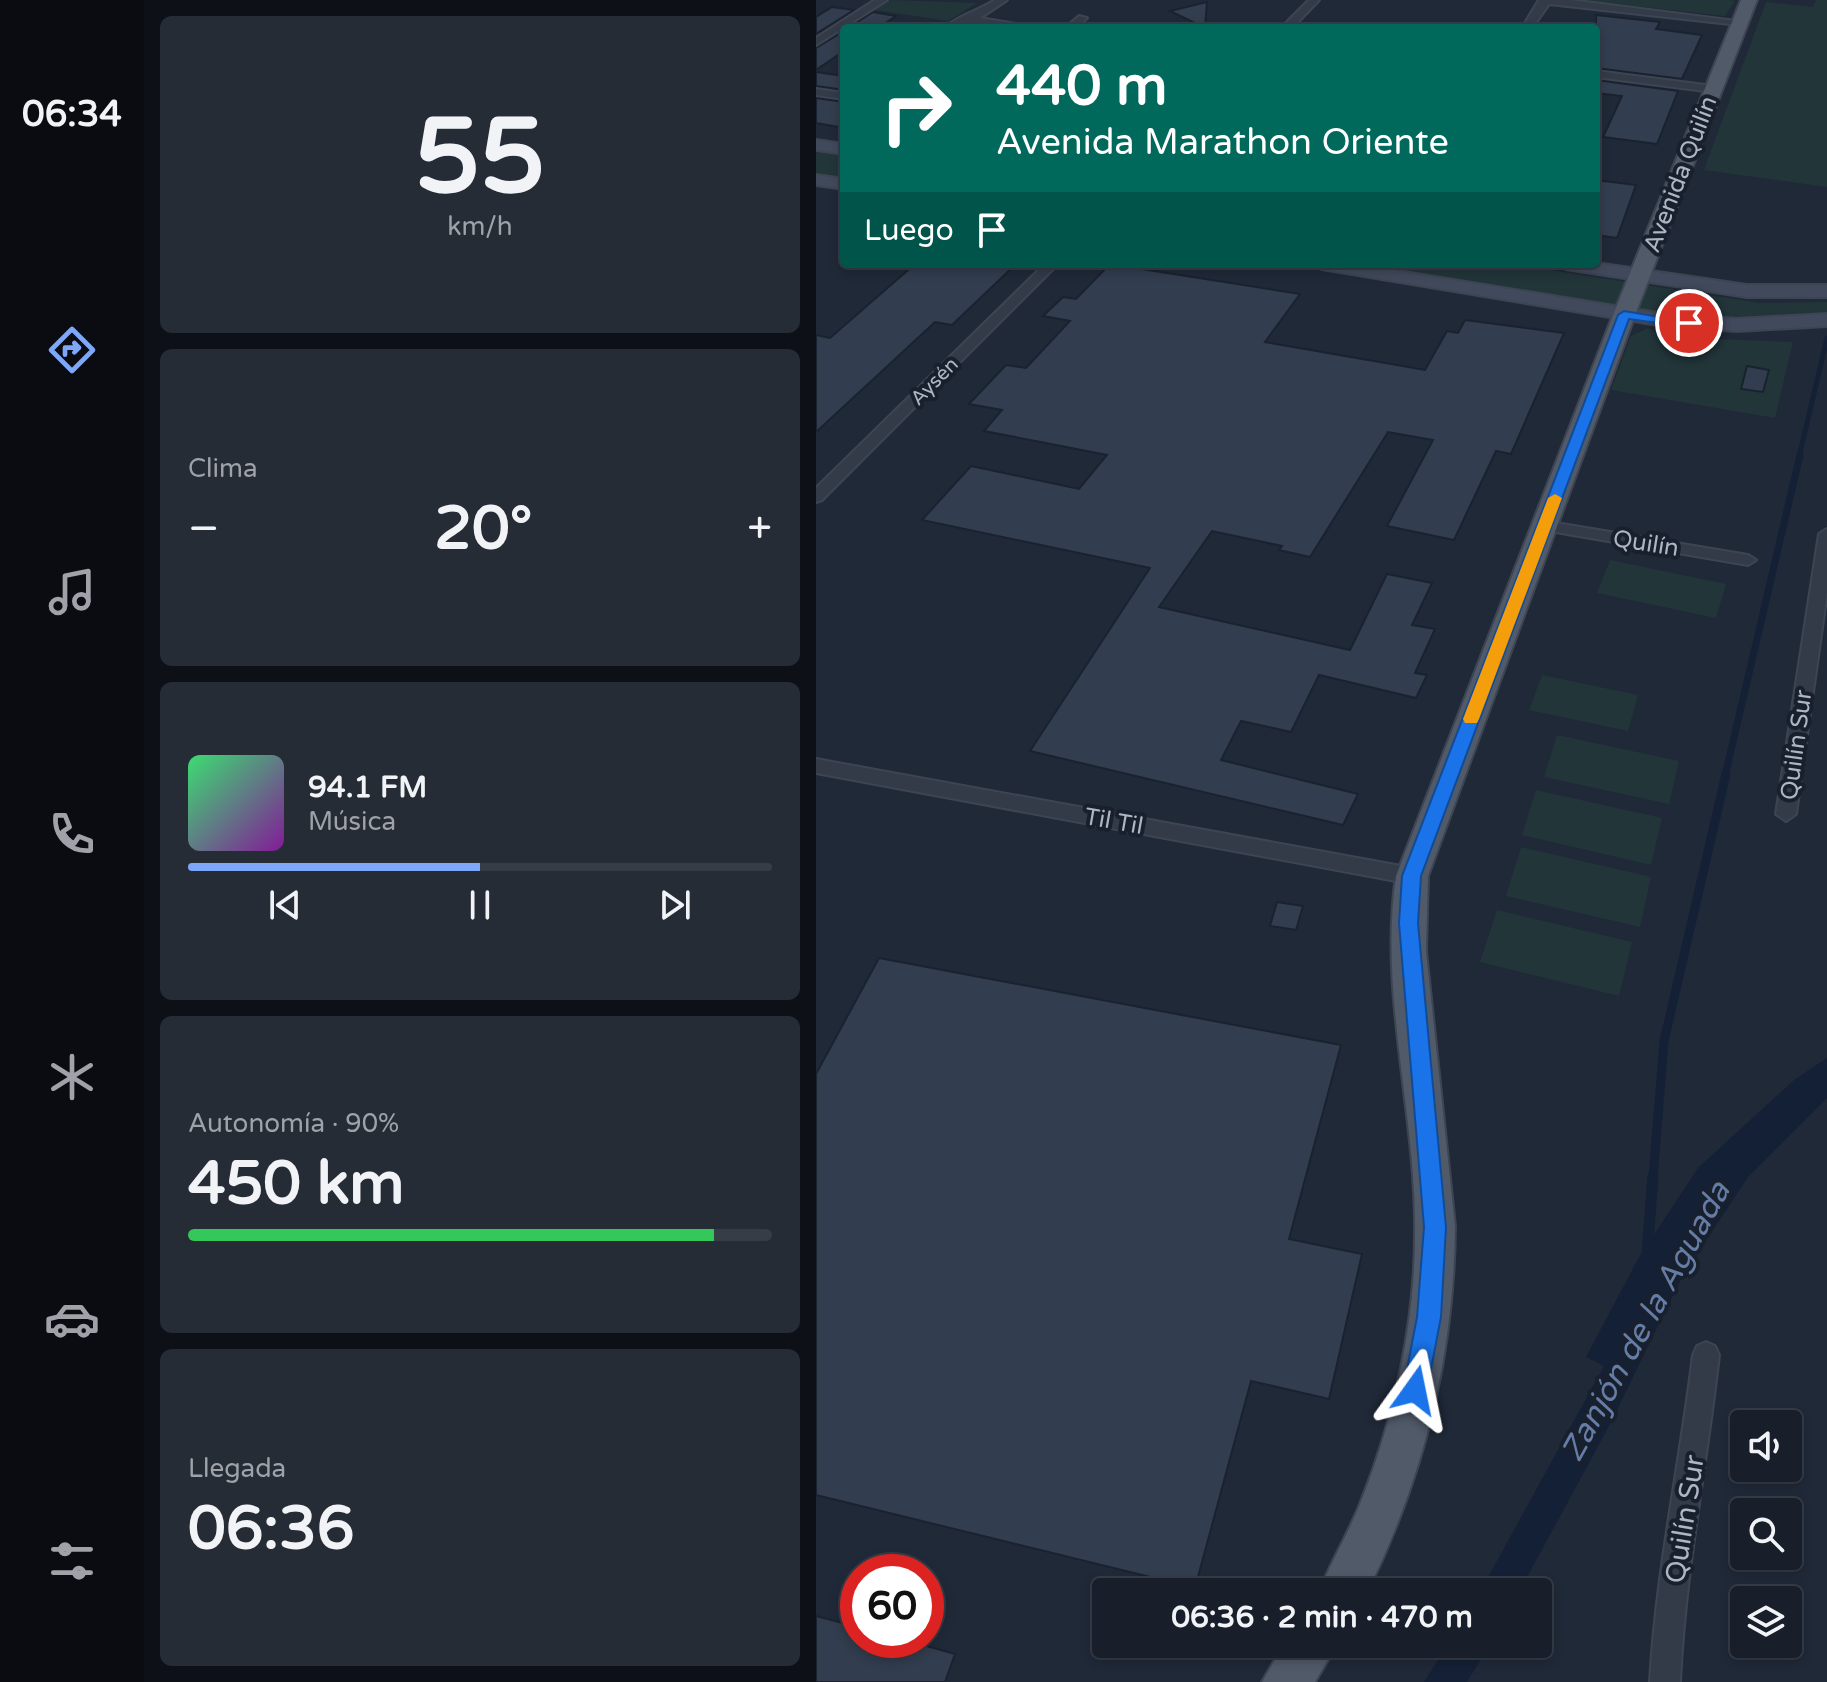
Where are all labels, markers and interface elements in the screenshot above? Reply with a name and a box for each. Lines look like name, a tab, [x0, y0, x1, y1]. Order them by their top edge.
text: 440 m	[996, 53, 1167, 120]
icon: right	[864, 56, 968, 160]
street label: Avenida Quilín	[1637, 92, 1724, 256]
text: 06:34	[22, 93, 122, 136]
text: 55	[415, 96, 545, 221]
text: Avenida Marathon Oriente	[996, 121, 1449, 164]
icon: arrive	[970, 208, 1014, 252]
text: km/h	[447, 211, 513, 242]
text: Luego	[864, 212, 954, 249]
pin	[1655, 289, 1723, 357]
icon: arrive	[1667, 301, 1711, 345]
icon: directions	[44, 322, 100, 378]
street label: Aysén	[906, 353, 964, 411]
text: Clima	[188, 453, 258, 484]
text: 20°	[434, 493, 532, 565]
text: −	[188, 503, 219, 556]
text: +	[747, 503, 772, 556]
street label: Quilín	[1611, 524, 1681, 563]
icon: music	[44, 564, 100, 620]
street label: Quilín Sur	[1774, 687, 1819, 802]
text: 94.1 FM	[308, 769, 427, 806]
street label: Til Til	[1082, 802, 1145, 841]
icon: phone	[44, 806, 100, 862]
text: Música	[308, 806, 396, 837]
icon: previous	[263, 883, 307, 927]
icon: pause	[458, 883, 502, 927]
icon: next	[653, 883, 697, 927]
icon: climate	[44, 1049, 100, 1105]
text: Autonomía · 90%	[188, 1108, 399, 1139]
text: 450 km	[188, 1148, 404, 1220]
water label: Zanjón de la Aguada	[1553, 1174, 1739, 1468]
icon: car	[44, 1291, 100, 1347]
position arrow	[1373, 1348, 1457, 1432]
map controls	[1730, 1410, 1802, 1658]
button: sound	[1730, 1410, 1802, 1482]
street label: Quilín Sur	[1658, 1452, 1712, 1586]
text: Llegada	[188, 1453, 286, 1484]
text: 06:36	[188, 1493, 354, 1565]
button: search	[1730, 1498, 1802, 1570]
icon: filters	[44, 1533, 100, 1589]
speed limit sign: 60	[840, 1554, 944, 1658]
button: layers	[1730, 1586, 1802, 1658]
text: 06:36 · 2 min · 470 m	[1171, 1599, 1473, 1636]

